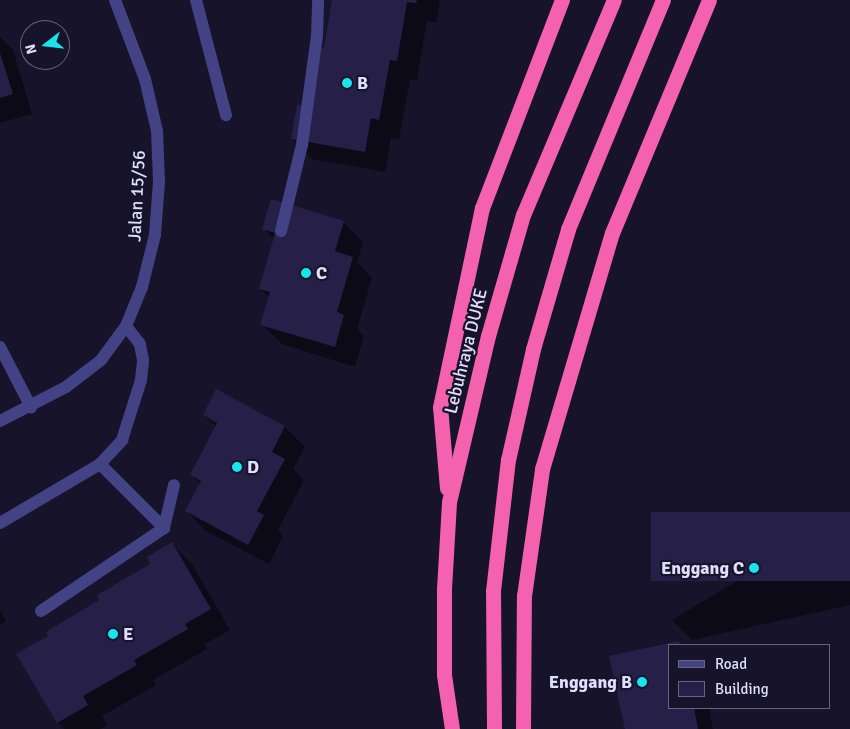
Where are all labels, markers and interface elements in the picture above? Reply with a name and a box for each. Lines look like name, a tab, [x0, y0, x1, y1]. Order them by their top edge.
north arrow	[20, 20, 70, 70]
text: N	[22, 42, 41, 56]
place label: B	[357, 72, 368, 94]
marker: B	[341, 77, 353, 89]
street label: Jalan 15/56	[124, 150, 150, 242]
place label: C	[316, 262, 327, 284]
marker: C	[300, 267, 312, 279]
street label: Lebuhraya DUKE	[440, 286, 492, 416]
place label: D	[247, 456, 259, 478]
marker: D	[231, 461, 243, 473]
place label: Enggang C	[661, 557, 744, 579]
marker: Enggang C	[748, 562, 760, 574]
place label: E	[123, 623, 133, 645]
marker: E	[107, 628, 119, 640]
legend	[668, 644, 830, 709]
text: Road	[715, 655, 747, 673]
place label: Enggang B	[549, 671, 632, 693]
marker: Enggang B	[636, 676, 648, 688]
text: Building	[715, 680, 769, 698]

